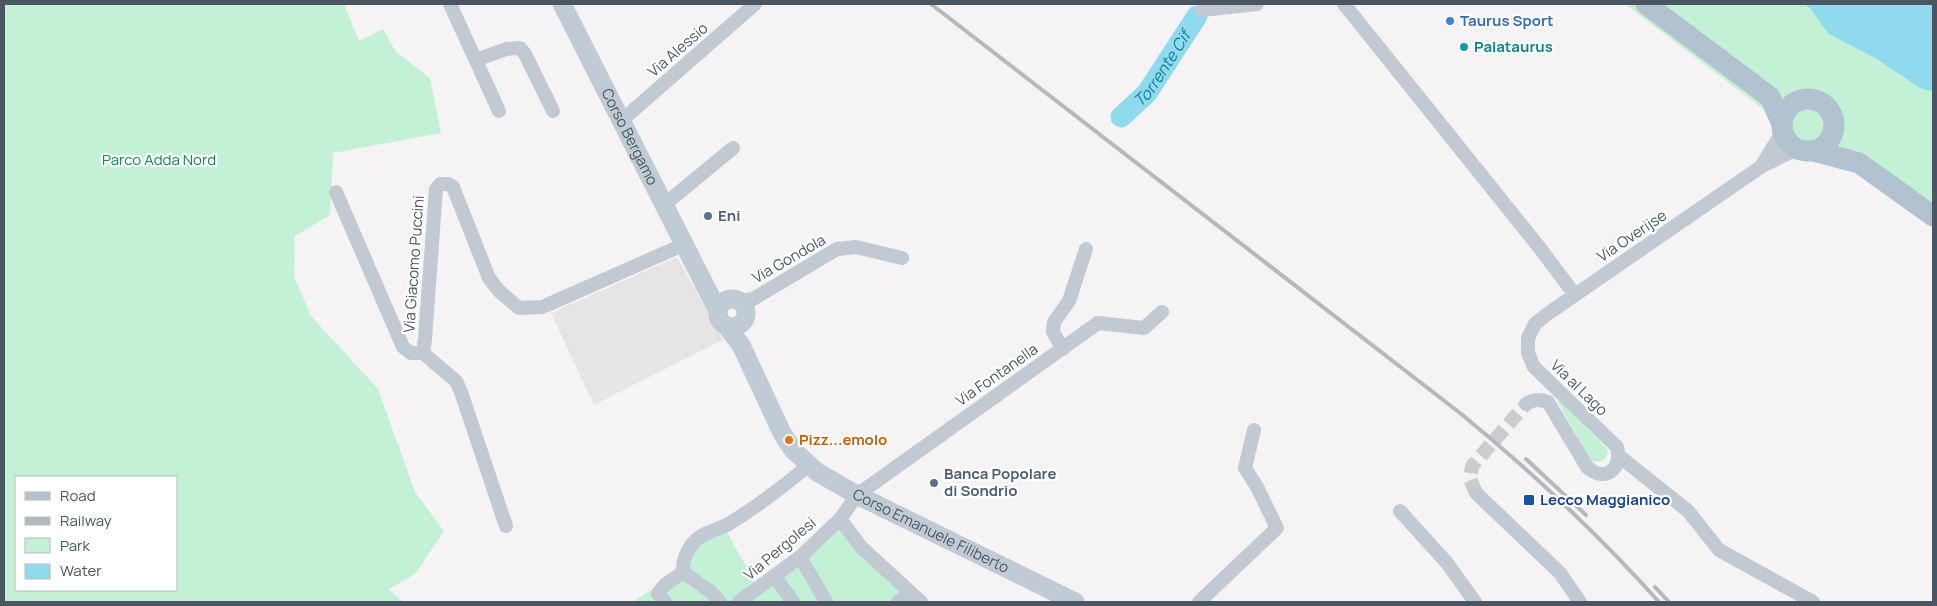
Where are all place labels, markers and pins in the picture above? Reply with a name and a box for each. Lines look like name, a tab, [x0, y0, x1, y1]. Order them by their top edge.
place label: Taurus Sport	[1460, 10, 1553, 31]
marker: Taurus Sport	[1444, 15, 1456, 27]
place label: Palataurus	[1474, 36, 1553, 57]
marker: Palataurus	[1458, 41, 1470, 53]
place label: Eni	[718, 205, 740, 226]
marker: Eni	[702, 210, 714, 222]
place label: Pizz...emolo	[799, 429, 887, 450]
marker: Pizz...emolo	[783, 434, 795, 446]
place label: Banca Popolare di Sondrio	[944, 463, 1056, 501]
marker: Banca Popolare di Sondrio	[928, 477, 940, 489]
place label: Lecco Maggianico	[1540, 489, 1670, 510]
marker: Lecco Maggianico	[1522, 493, 1536, 507]

